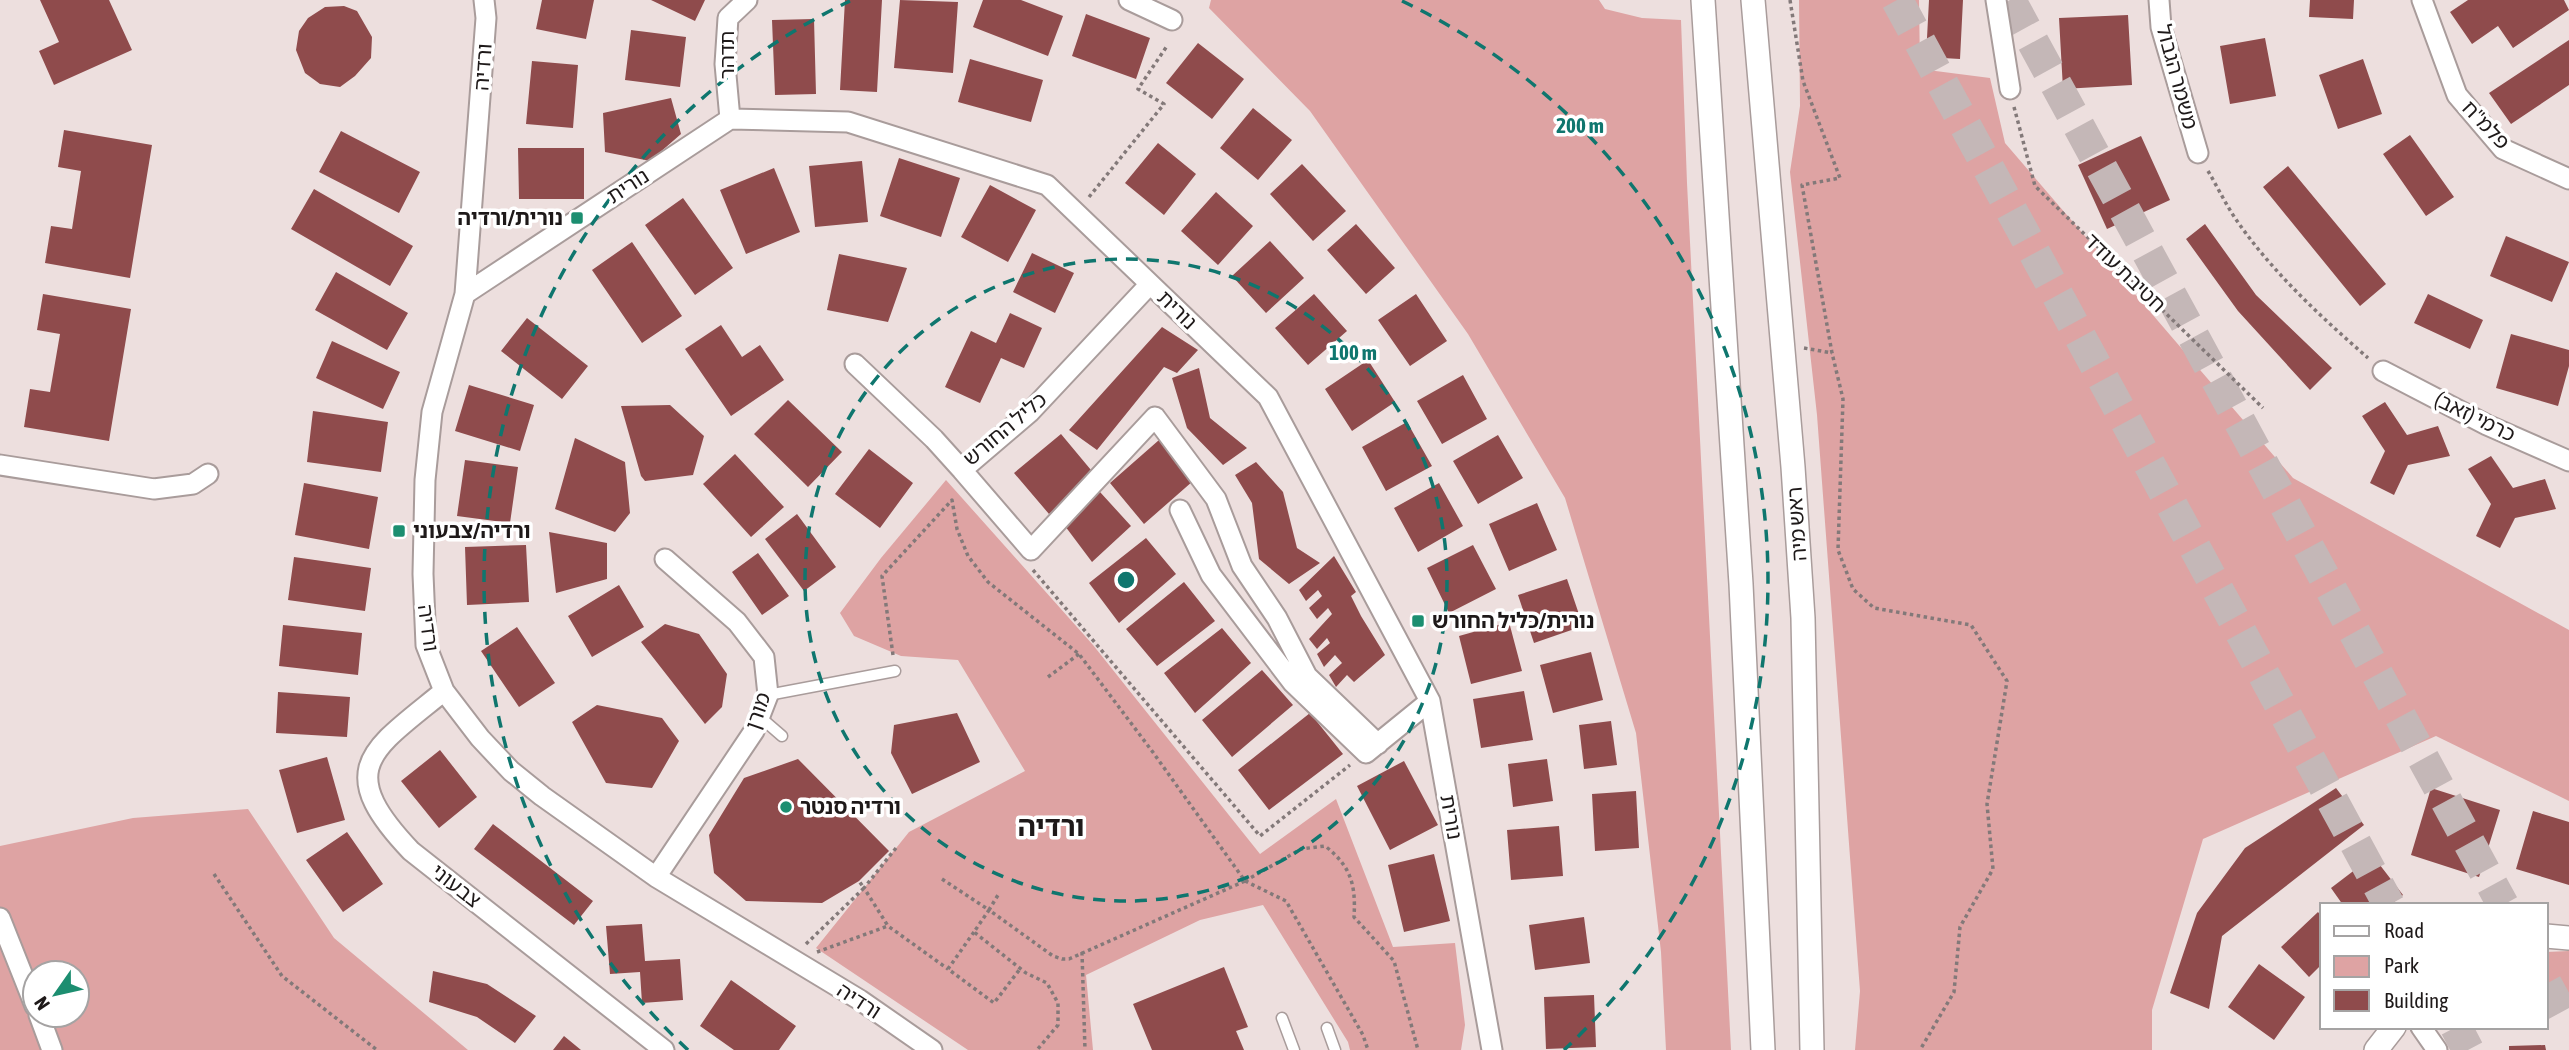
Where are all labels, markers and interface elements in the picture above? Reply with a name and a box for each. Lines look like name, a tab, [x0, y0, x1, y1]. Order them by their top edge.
street label: משמר הגבול	[2152, 22, 2203, 132]
street label: תדהר	[714, 31, 738, 79]
street label: ורדיה	[468, 42, 496, 91]
street label: פלמ"ח	[2458, 95, 2516, 154]
text: 200 m	[1556, 113, 1604, 137]
street label: נורית	[602, 163, 653, 208]
place label: נורית/ורדיה	[457, 205, 563, 229]
marker: נורית/ורדיה	[569, 210, 585, 226]
street label: חטיבת עודד	[2080, 228, 2171, 317]
street label: נורית	[1153, 285, 1202, 334]
text: 100 m	[1329, 340, 1377, 364]
street label: כליל החורש	[958, 386, 1051, 470]
street label: כרמי (זאב)	[2431, 386, 2520, 446]
street label: ראש מיה	[1781, 486, 1811, 562]
place label: ורדיה/צבעוני	[413, 518, 531, 542]
marker: ורדיה/צבעוני	[391, 523, 407, 539]
centre of rings	[1114, 568, 1138, 592]
street label: ורדיה	[414, 603, 444, 653]
place label: נורית/כליל החורש	[1432, 608, 1594, 632]
marker: נורית/כליל החורש	[1410, 613, 1426, 629]
street label: מורן	[740, 689, 775, 732]
street label: נורית	[1436, 792, 1468, 841]
place label: ורדיה סנטר	[800, 794, 901, 818]
marker: ורדיה סנטר	[778, 799, 794, 815]
district label: ורדיה	[1017, 810, 1085, 842]
street label: צבעוני	[427, 859, 486, 912]
legend	[2320, 903, 2548, 1029]
text: Road	[2384, 918, 2424, 942]
text: Park	[2384, 953, 2419, 977]
north arrow	[21, 959, 91, 1029]
street label: ורדיה	[833, 977, 886, 1023]
text: Building	[2384, 988, 2448, 1012]
text: N	[30, 993, 54, 1014]

